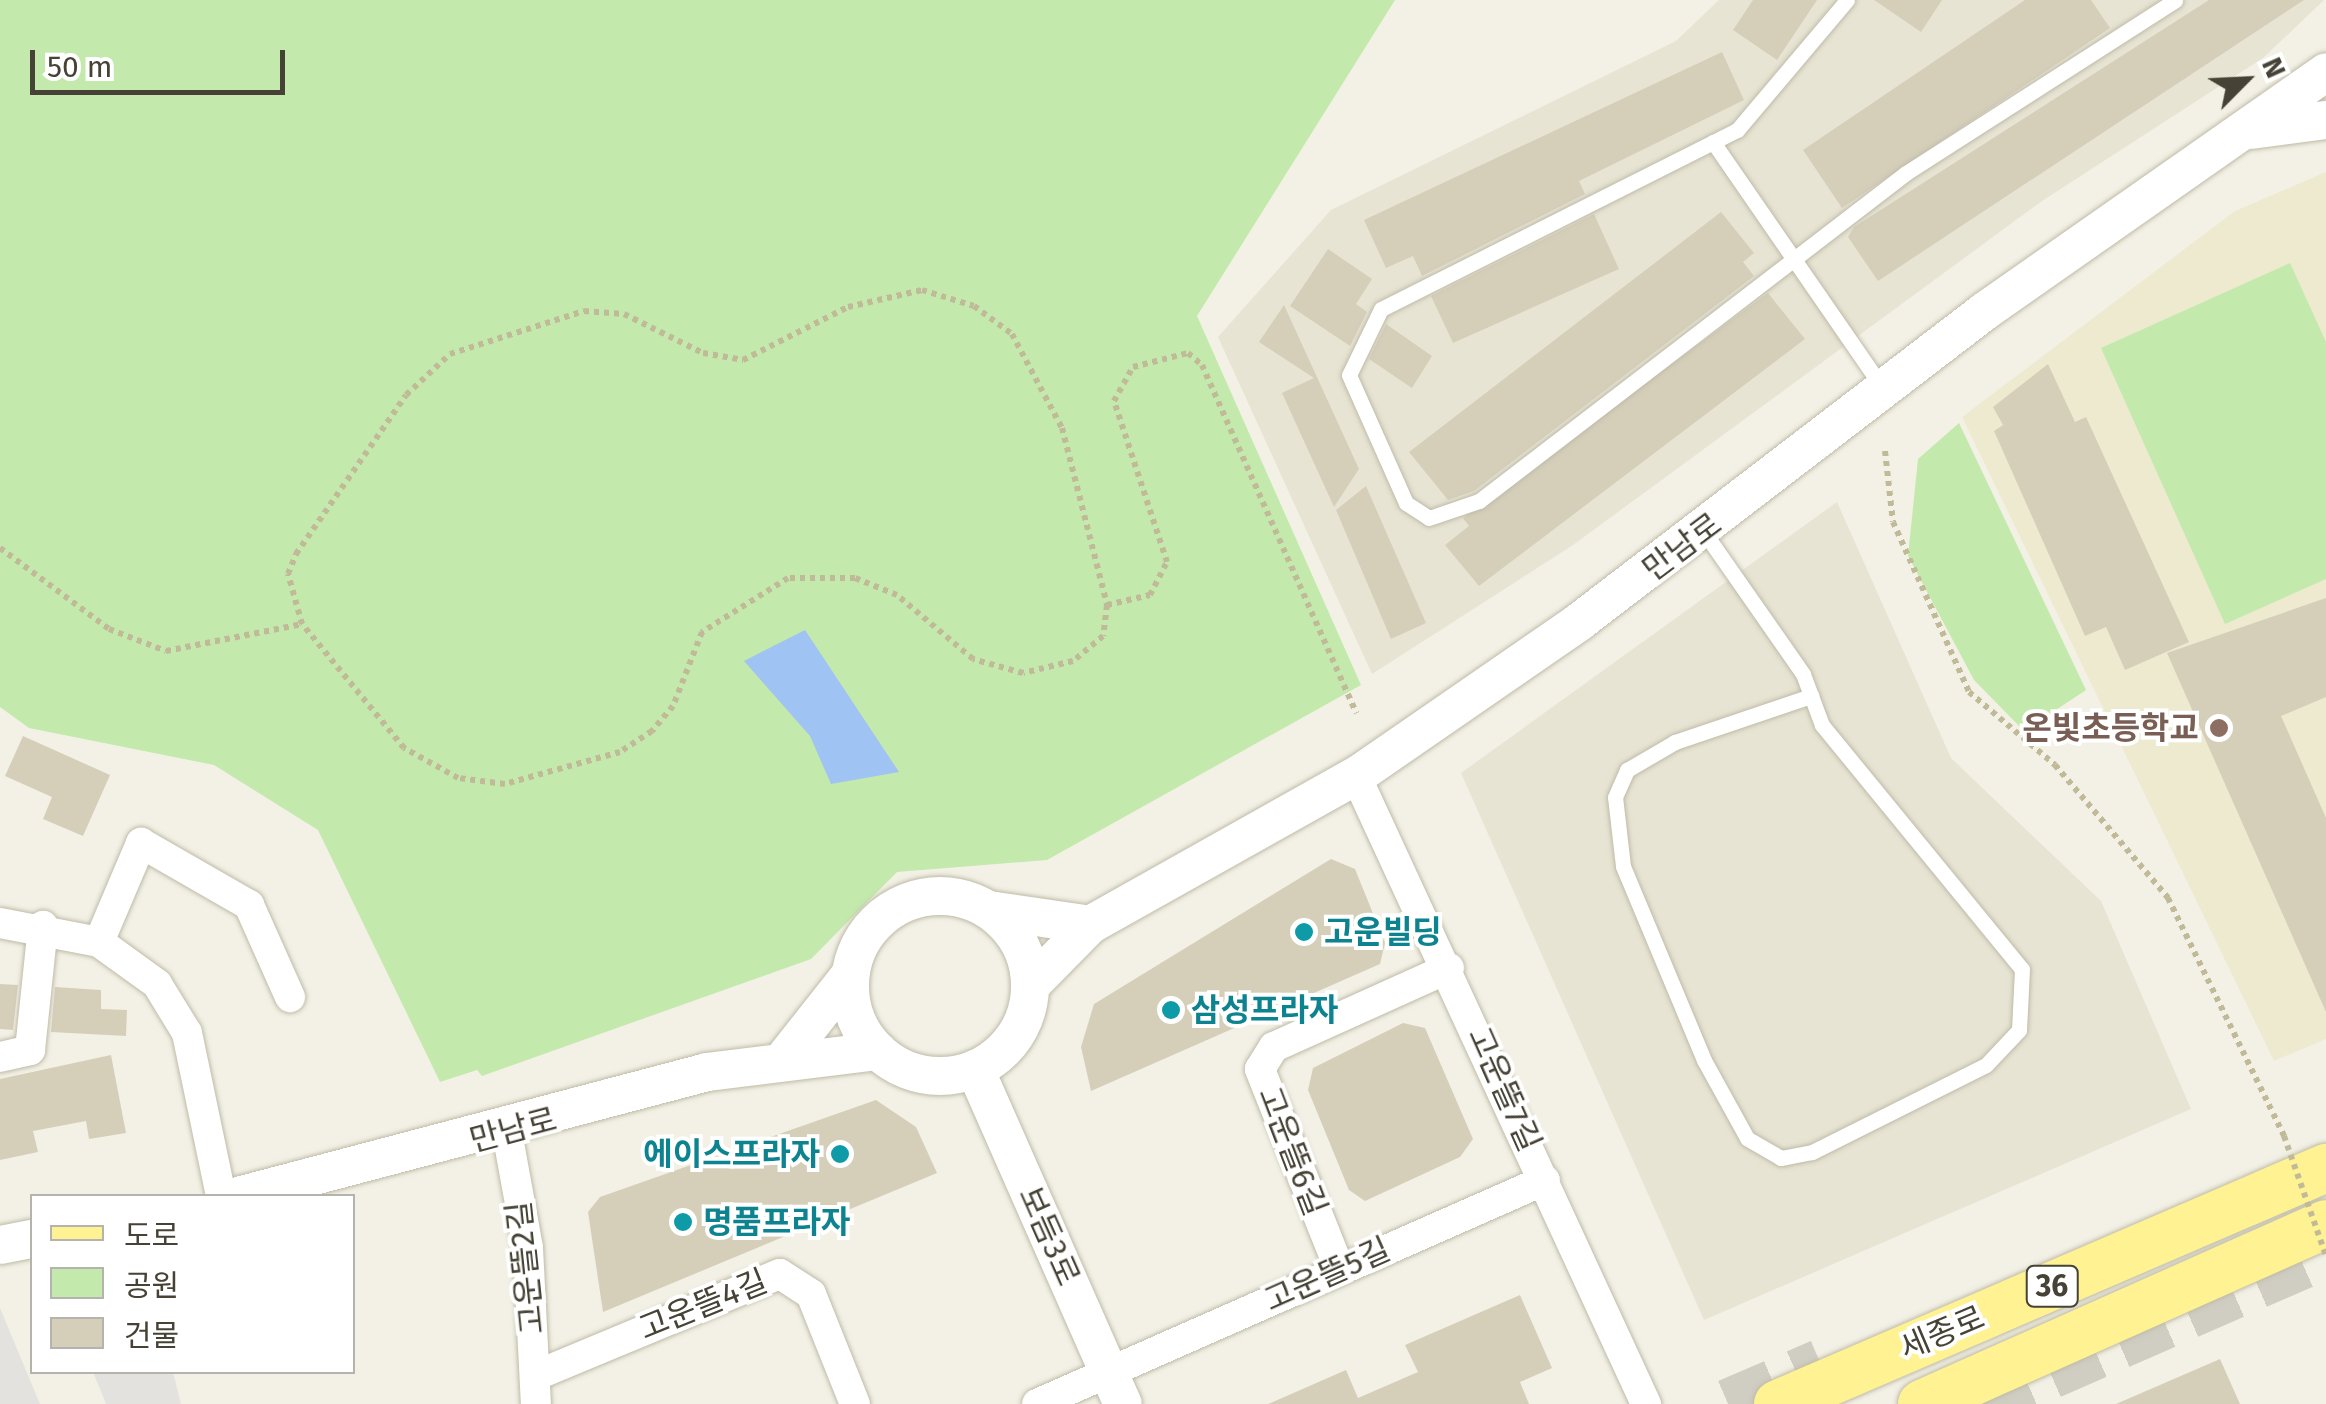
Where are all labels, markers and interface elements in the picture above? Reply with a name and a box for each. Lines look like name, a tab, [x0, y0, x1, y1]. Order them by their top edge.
scale bar	[35, 30, 290, 92]
north arrow	[2196, 30, 2296, 130]
text: 50 m	[47, 49, 112, 85]
text: N	[2255, 52, 2293, 83]
street label: 만남로	[1635, 505, 1729, 589]
place label: 온빛초등학교	[2022, 709, 2199, 747]
marker: 온빛초등학교	[2208, 717, 2230, 739]
place label: 고운빌딩	[1324, 913, 1442, 951]
marker: 고운빌딩	[1293, 921, 1315, 943]
place label: 삼성프라자	[1191, 991, 1338, 1029]
marker: 삼성프라자	[1160, 999, 1182, 1021]
street label: 고운뜰7길	[1460, 1021, 1548, 1157]
street label: 고운뜰6길	[1250, 1081, 1334, 1221]
street label: 만남로	[465, 1100, 561, 1160]
place label: 에이스프라자	[643, 1135, 820, 1173]
marker: 에이스프라자	[829, 1143, 851, 1165]
street label: 보듬3로	[1010, 1181, 1088, 1291]
legend	[30, 1194, 355, 1374]
street label: 고운뜰2길	[500, 1200, 552, 1336]
place label: 명품프라자	[703, 1203, 850, 1241]
marker: 명품프라자	[672, 1211, 694, 1233]
text: 도로	[124, 1218, 179, 1254]
street label: 고운뜰5길	[1258, 1230, 1396, 1320]
road number: 36	[2024, 1261, 2080, 1311]
street label: 고운뜰4길	[633, 1262, 773, 1348]
text: 공원	[124, 1268, 179, 1304]
street label: 세종로	[1894, 1298, 1990, 1368]
text: 건물	[124, 1318, 179, 1354]

